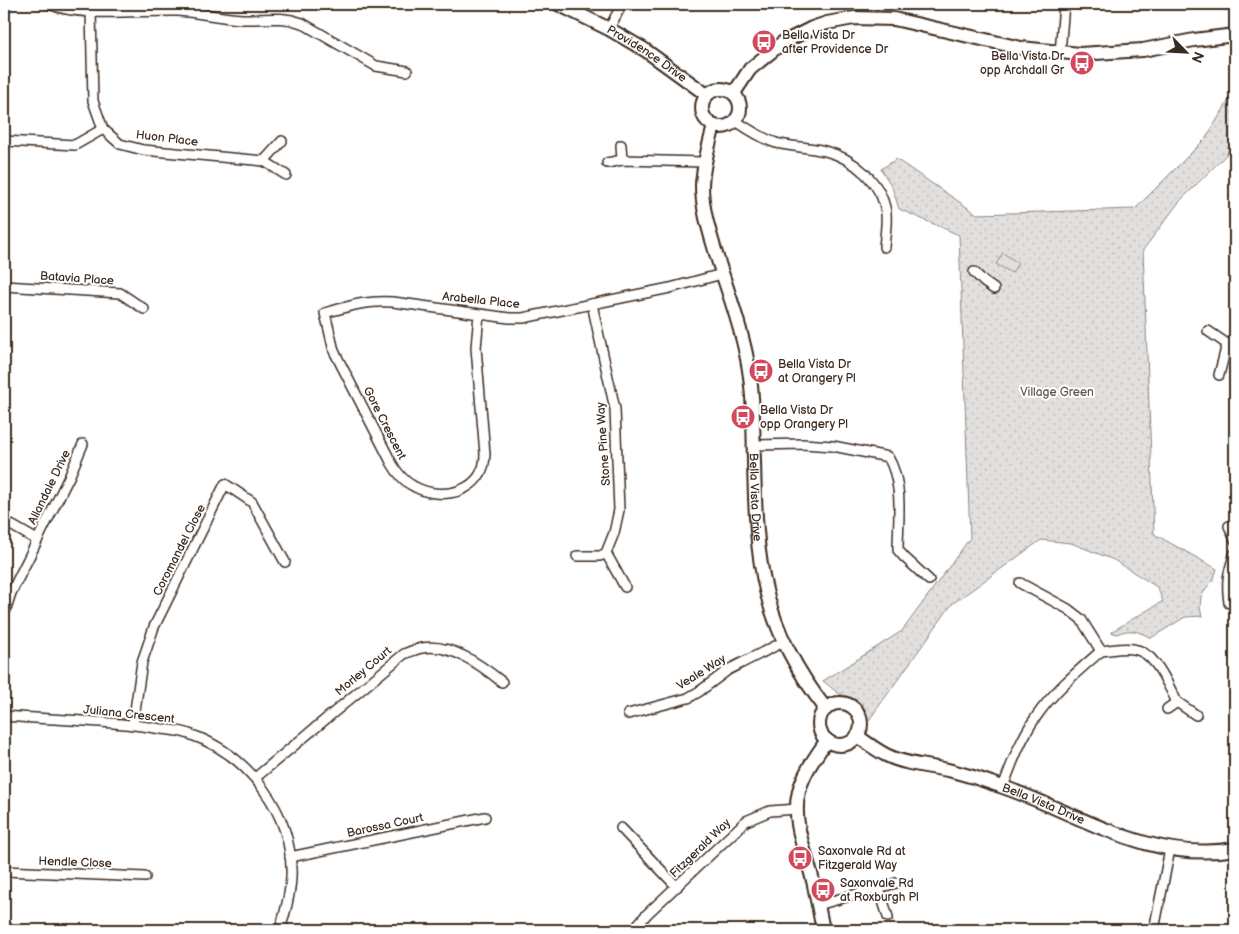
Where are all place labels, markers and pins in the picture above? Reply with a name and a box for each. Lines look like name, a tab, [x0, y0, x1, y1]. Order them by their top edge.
place label: Bella Vista Dr after Providence Dr	[782, 28, 889, 57]
bus stop icon: Bella Vista Dr after Providence Dr	[751, 29, 777, 55]
place label: Bella Vista Dr opp Archdall Gr	[980, 49, 1065, 78]
bus stop icon: Bella Vista Dr opp Archdall Gr	[1069, 50, 1095, 76]
place label: Bella Vista Dr at Orangery Pl	[778, 357, 856, 386]
bus stop icon: Bella Vista Dr at Orangery Pl	[748, 358, 774, 384]
place label: Bella Vista Dr opp Orangery Pl	[760, 403, 848, 432]
bus stop icon: Bella Vista Dr opp Orangery Pl	[730, 404, 756, 430]
place label: Saxonvale Rd at Fitzgerald Way	[818, 844, 906, 873]
bus stop icon: Saxonvale Rd at Fitzgerald Way	[787, 845, 813, 871]
place label: Saxonvale Rd at Roxburgh Pl	[840, 876, 919, 905]
bus stop icon: Saxonvale Rd at Roxburgh Pl	[810, 877, 836, 903]

